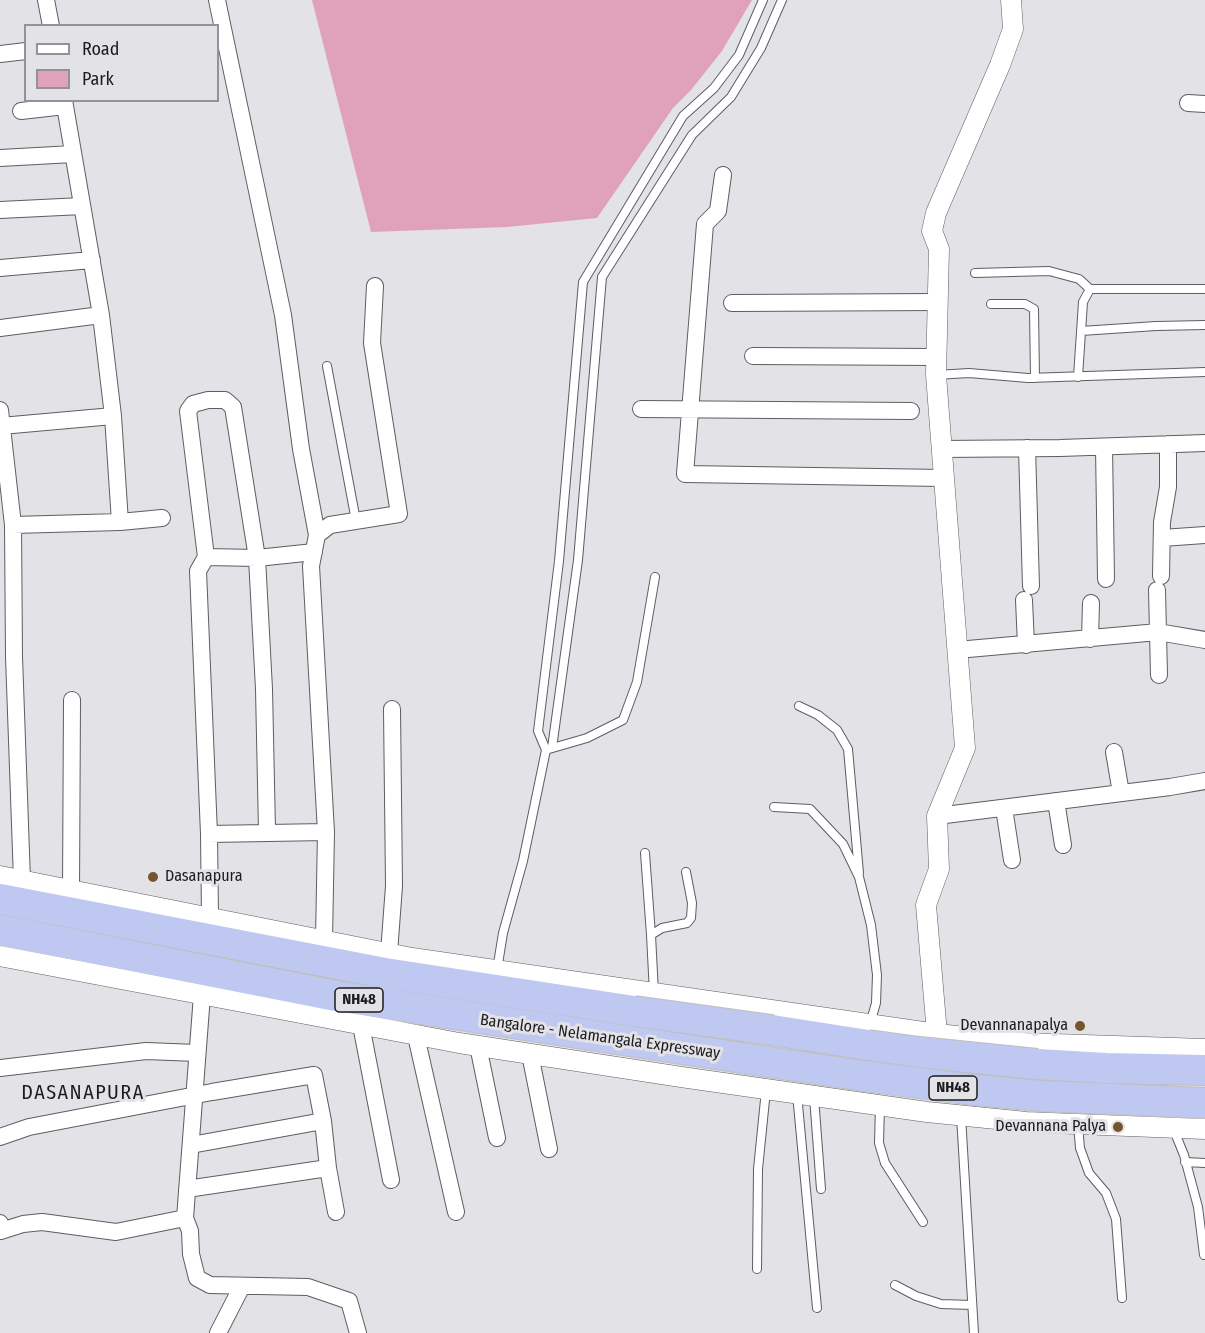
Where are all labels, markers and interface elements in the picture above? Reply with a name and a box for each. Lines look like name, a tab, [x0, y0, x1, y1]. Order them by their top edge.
legend	[24, 24, 219, 102]
text: Road	[82, 38, 119, 60]
text: Park	[82, 68, 114, 90]
place label: Dasanapura	[165, 867, 243, 887]
marker: Dasanapura	[146, 870, 160, 884]
road number: NH48	[335, 988, 383, 1012]
street label: Bangalore - Nelamangala Expressway	[479, 1011, 721, 1063]
place label: Devannanapalya	[960, 1016, 1068, 1036]
marker: Devannanapalya	[1073, 1019, 1087, 1033]
road number: NH48	[929, 1076, 977, 1100]
district label: DASANAPURA	[21, 1081, 145, 1105]
place label: Devannana Palya	[995, 1117, 1106, 1137]
marker: Devannana Palya	[1111, 1120, 1125, 1134]

